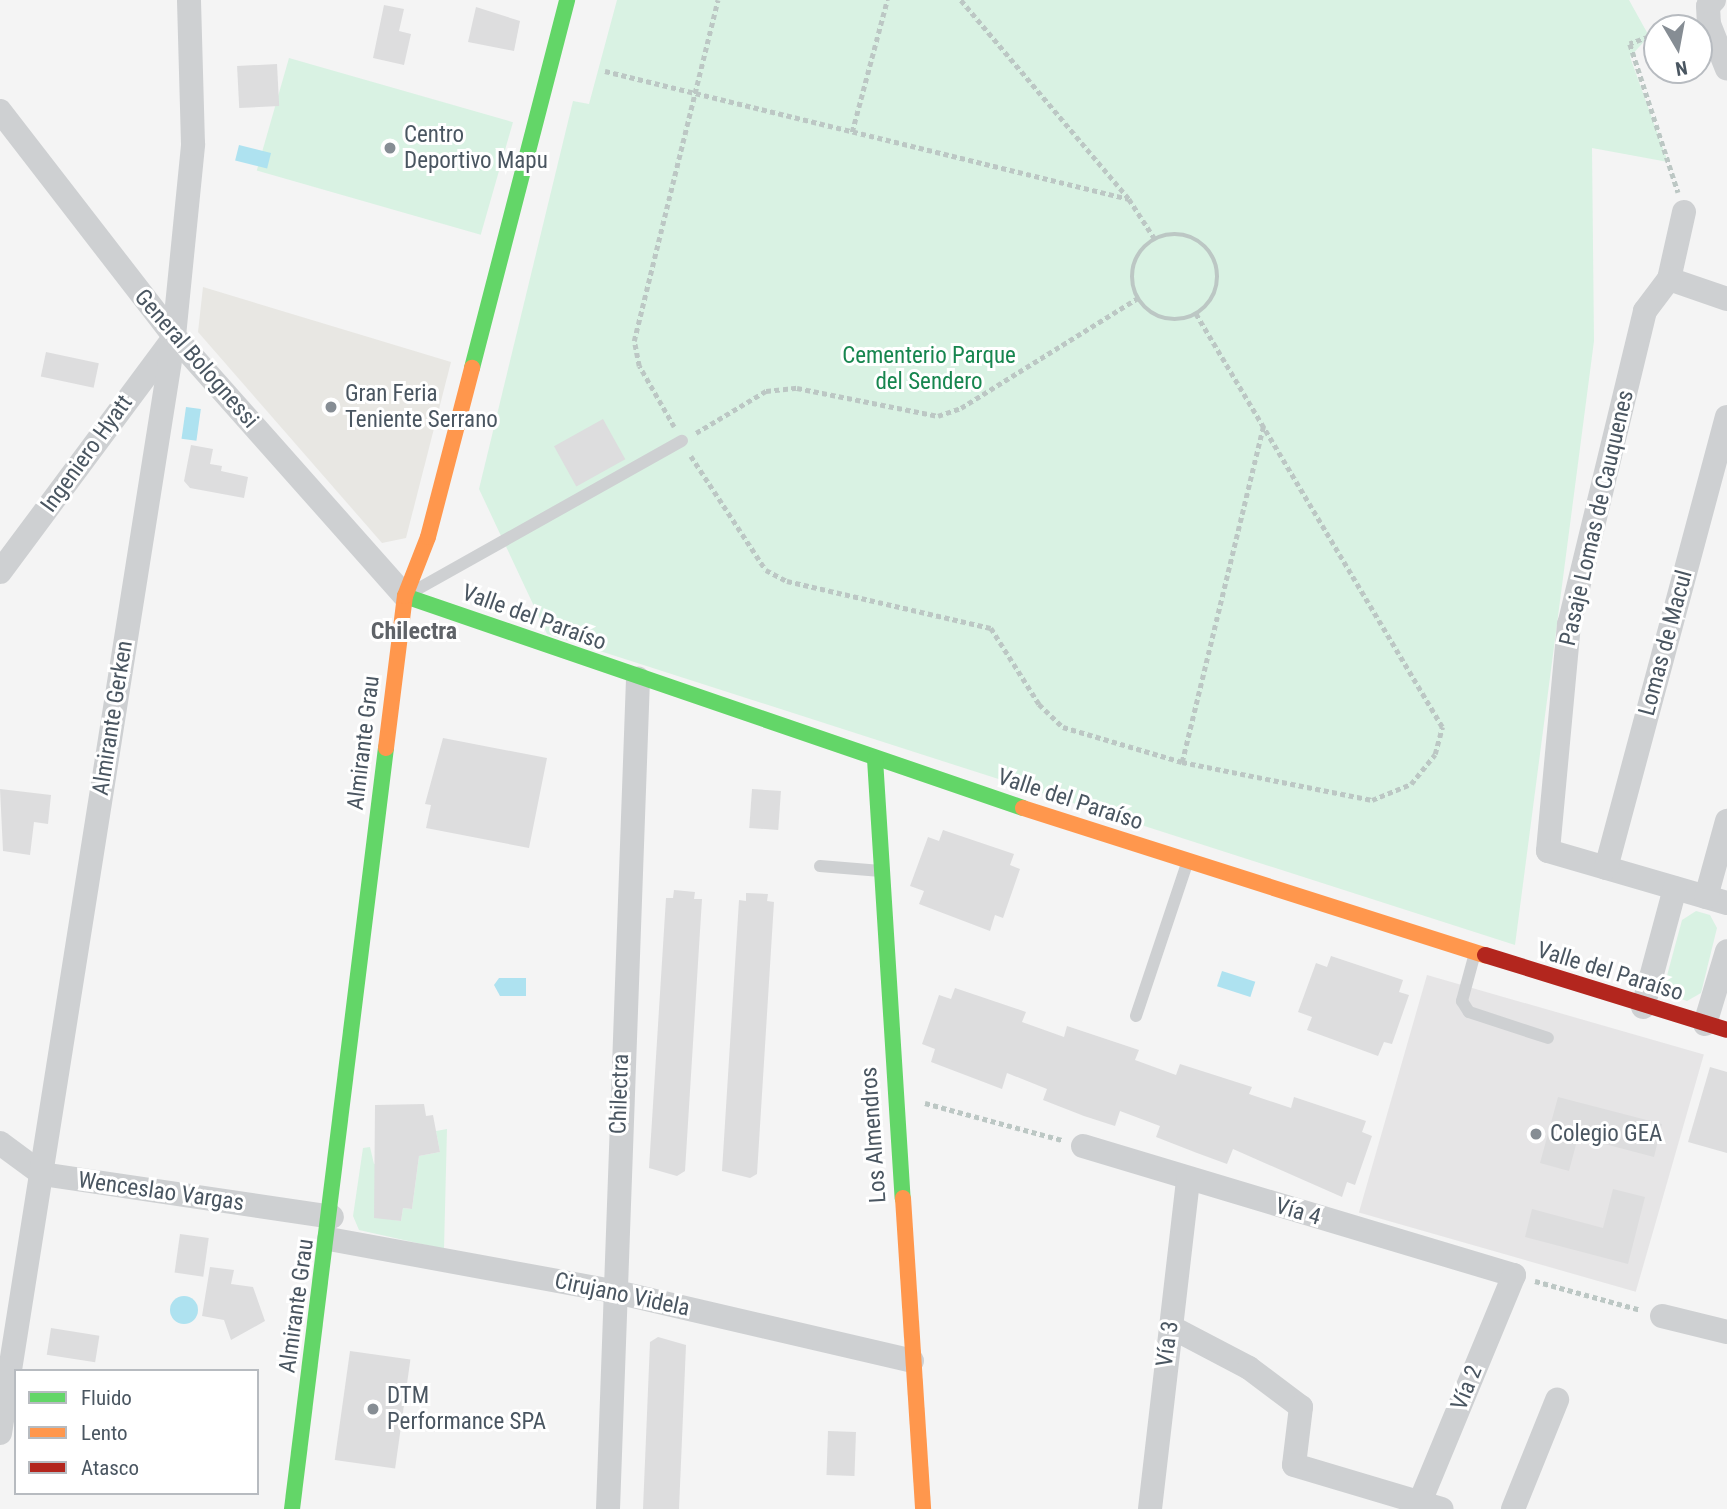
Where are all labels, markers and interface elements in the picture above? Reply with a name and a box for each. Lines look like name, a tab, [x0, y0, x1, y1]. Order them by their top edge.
north arrow	[1643, 14, 1713, 84]
text: N	[1674, 56, 1689, 81]
place label: Centro Deportivo Mapu	[404, 121, 548, 175]
marker: Centro Deportivo Mapu	[382, 140, 398, 156]
street label: General Bolognessi	[128, 284, 264, 434]
park label: Cementerio Parque del Sendero	[842, 342, 1016, 396]
place label: Gran Feria Teniente Serrano	[345, 380, 498, 434]
street label: Pasaje Lomas de Cauquenes	[1554, 388, 1640, 648]
street label: Ingeniero Hyatt	[35, 390, 139, 518]
marker: Gran Feria Teniente Serrano	[323, 399, 339, 415]
street label: Lomas de Macul	[1633, 567, 1699, 719]
street label: Valle del Paraíso	[458, 579, 610, 657]
district label: Chilectra	[371, 618, 457, 646]
street label: Almirante Gerken	[87, 639, 139, 797]
street label: Almirante Grau	[342, 674, 386, 812]
street label: Valle del Paraíso	[994, 763, 1146, 837]
street label: Valle del Paraíso	[1534, 937, 1686, 1007]
street label: Chilectra	[605, 1053, 635, 1135]
street label: Los Almendros	[855, 1066, 893, 1204]
place label: Colegio GEA	[1550, 1120, 1662, 1148]
marker: Colegio GEA	[1528, 1126, 1544, 1142]
street label: Wenceslao Vargas	[76, 1167, 246, 1217]
street label: Vía 4	[1272, 1192, 1324, 1232]
street label: Almirante Grau	[274, 1237, 320, 1375]
street label: Cirujano Videla	[552, 1267, 692, 1323]
street label: Vía 3	[1151, 1319, 1185, 1369]
street label: Vía 2	[1446, 1362, 1488, 1414]
legend	[14, 1369, 259, 1495]
place label: DTM Performance SPA	[387, 1382, 546, 1436]
text: Fluido	[81, 1386, 132, 1410]
marker: DTM Performance SPA	[365, 1401, 381, 1417]
text: Lento	[81, 1421, 128, 1445]
text: Atasco	[81, 1456, 139, 1480]

